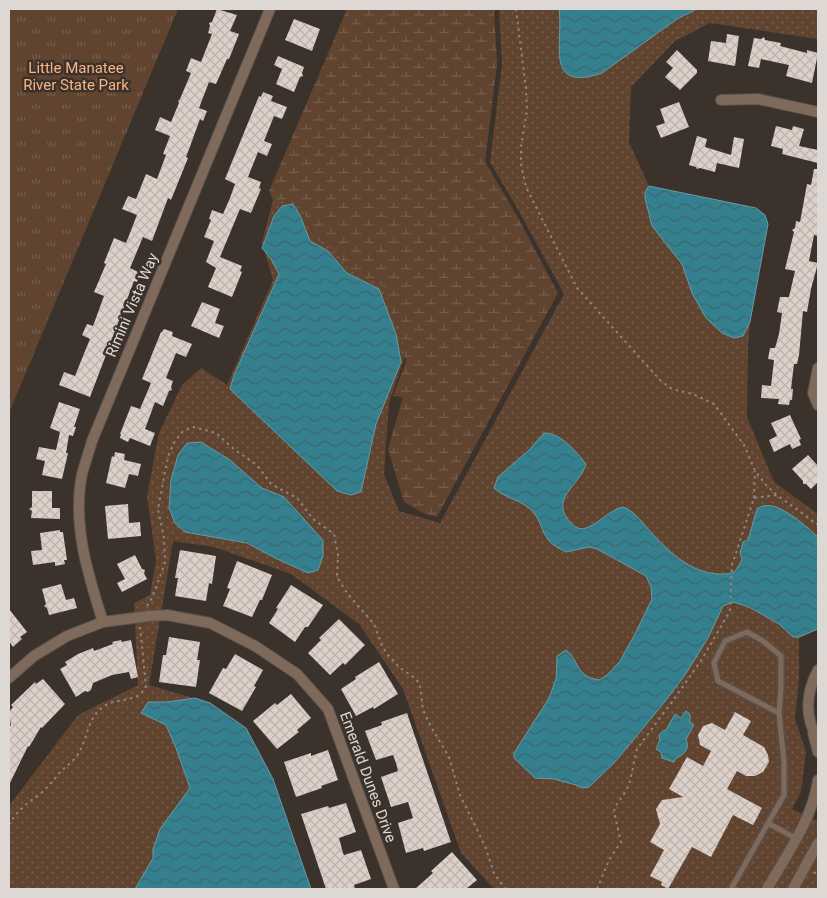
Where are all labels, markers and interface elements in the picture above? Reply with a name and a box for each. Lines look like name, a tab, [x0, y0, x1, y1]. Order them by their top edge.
park label: Little Manatee River State Park	[23, 59, 129, 94]
street label: Rimini Vista Way	[102, 250, 162, 360]
street label: Emerald Dunes Drive	[336, 709, 400, 845]

